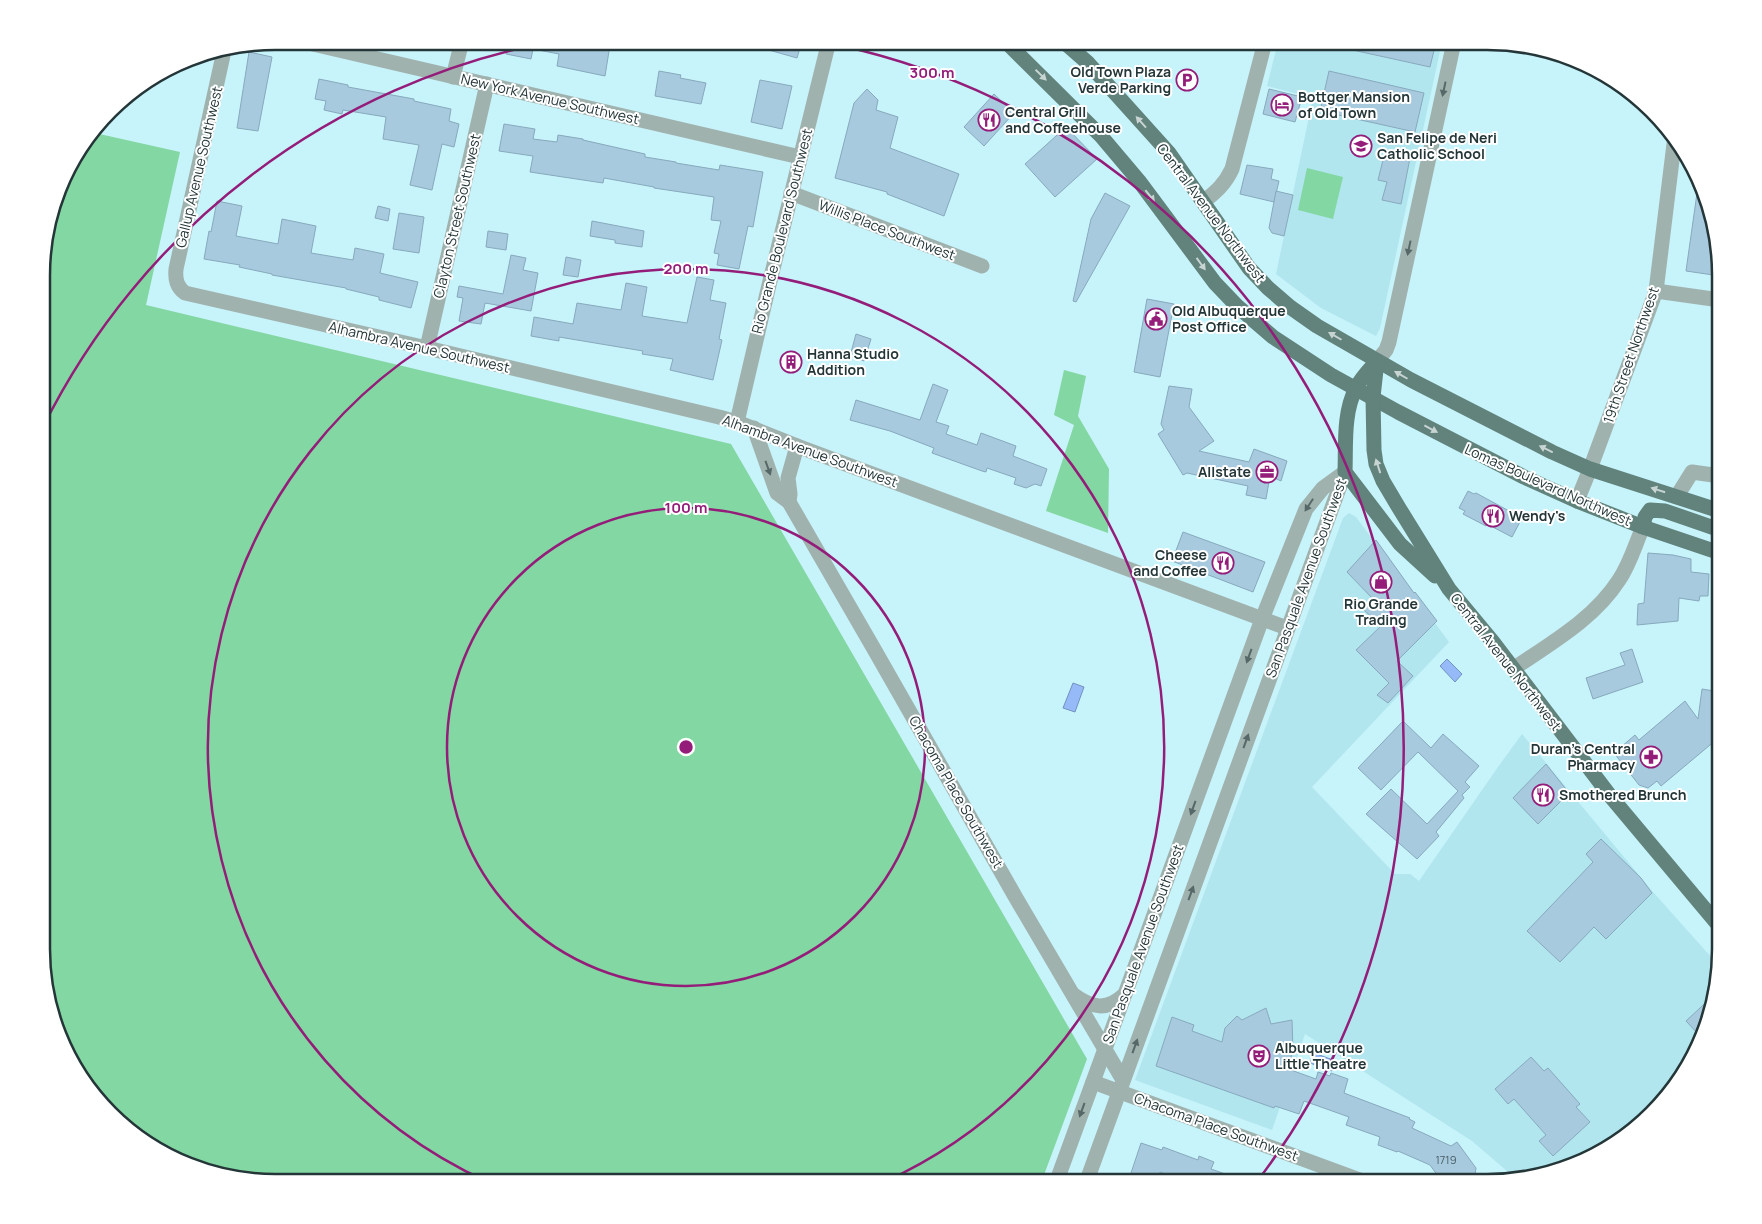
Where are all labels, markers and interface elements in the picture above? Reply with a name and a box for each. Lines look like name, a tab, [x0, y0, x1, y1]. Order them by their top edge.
text: 300 m	[910, 62, 954, 83]
place label: Old Town Plaza Verde Parking	[1071, 62, 1171, 97]
parking icon: Old Town Plaza Verde Parking	[1175, 68, 1199, 92]
street label: New York Avenue Southwest	[459, 69, 641, 128]
one-way arrow	[1035, 69, 1047, 81]
one-way arrow	[1439, 82, 1447, 98]
street label: Gallup Avenue Southwest	[171, 84, 226, 249]
place label: Bottger Mansion of Old Town	[1298, 87, 1410, 122]
hotel icon: Bottger Mansion of Old Town	[1270, 93, 1294, 117]
place label: Central Grill and Coffeehouse	[1005, 102, 1121, 137]
restaurant icon: Central Grill and Coffeehouse	[977, 108, 1001, 132]
one-way arrow	[1135, 117, 1147, 129]
street label: Rio Grande Boulevard Southwest	[747, 126, 816, 335]
place label: San Felipe de Neri Catholic School	[1377, 128, 1497, 163]
street label: Clayton Street Southwest	[428, 132, 485, 300]
school or university icon: San Felipe de Neri Catholic School	[1349, 134, 1373, 158]
street label: Central Avenue Northwest	[1153, 139, 1270, 286]
one-way arrow	[1144, 189, 1155, 202]
street label: Willis Place Southwest	[816, 195, 959, 264]
one-way arrow	[1405, 241, 1413, 257]
one-way arrow	[1196, 257, 1206, 271]
text: 200 m	[663, 258, 709, 279]
street label: 19th Street Northwest	[1598, 284, 1663, 426]
place label: Old Albuquerque Post Office	[1172, 301, 1286, 336]
public building icon: Old Albuquerque Post Office	[1144, 307, 1168, 331]
street label: Alhambra Avenue Southwest	[327, 316, 512, 377]
one-way arrow	[1329, 332, 1342, 341]
place label: Hanna Studio Addition	[807, 344, 899, 379]
building icon: Hanna Studio Addition	[779, 350, 803, 374]
one-way arrow	[1395, 370, 1408, 379]
street label: Alhambra Avenue Southwest	[720, 410, 901, 491]
one-way arrow	[1424, 425, 1438, 433]
street label: Lomas Boulevard Northwest	[1462, 439, 1635, 530]
one-way arrow	[1539, 445, 1553, 453]
one-way arrow	[1374, 459, 1381, 474]
one-way arrow	[765, 460, 772, 475]
office icon: Allstate	[1255, 460, 1279, 484]
place label: Allstate	[1198, 462, 1251, 481]
street label: San Pasquale Avenue Southwest	[1261, 475, 1351, 680]
one-way arrow	[1650, 486, 1665, 494]
text: 100 m	[665, 497, 707, 518]
one-way arrow	[1304, 498, 1314, 512]
restaurant icon: Wendy's	[1481, 504, 1505, 528]
place label: Wendy's	[1509, 506, 1566, 525]
place label: Cheese and Coffee	[1133, 545, 1207, 580]
restaurant icon: Cheese and Coffee	[1211, 551, 1235, 575]
shop icon: Rio Grande Trading	[1369, 570, 1393, 594]
street label: Central Avenue Northwest	[1447, 589, 1566, 735]
place label: Rio Grande Trading	[1344, 594, 1418, 629]
one-way arrow	[1245, 648, 1252, 663]
street label: Chacoma Place Southwest	[905, 712, 1008, 872]
one-way arrow	[1243, 733, 1250, 748]
centre of rings	[677, 738, 695, 756]
place label: Duran's Central Pharmacy	[1531, 739, 1635, 774]
pharmacy icon: Duran's Central Pharmacy	[1639, 745, 1663, 769]
restaurant icon: Smothered Brunch	[1531, 783, 1555, 807]
place label: Smothered Brunch	[1559, 785, 1687, 804]
one-way arrow	[1189, 801, 1197, 816]
street label: San Pasquale Avenue Southwest	[1098, 841, 1188, 1046]
one-way arrow	[1188, 886, 1195, 901]
one-way arrow	[1131, 1038, 1139, 1053]
place label: Albuquerque Little Theatre	[1275, 1038, 1366, 1073]
theatre icon: Albuquerque Little Theatre	[1247, 1044, 1271, 1068]
street label: Chacoma Place Southwest	[1132, 1088, 1301, 1165]
one-way arrow	[1078, 1103, 1085, 1118]
house number: 1719	[1436, 1152, 1457, 1167]

